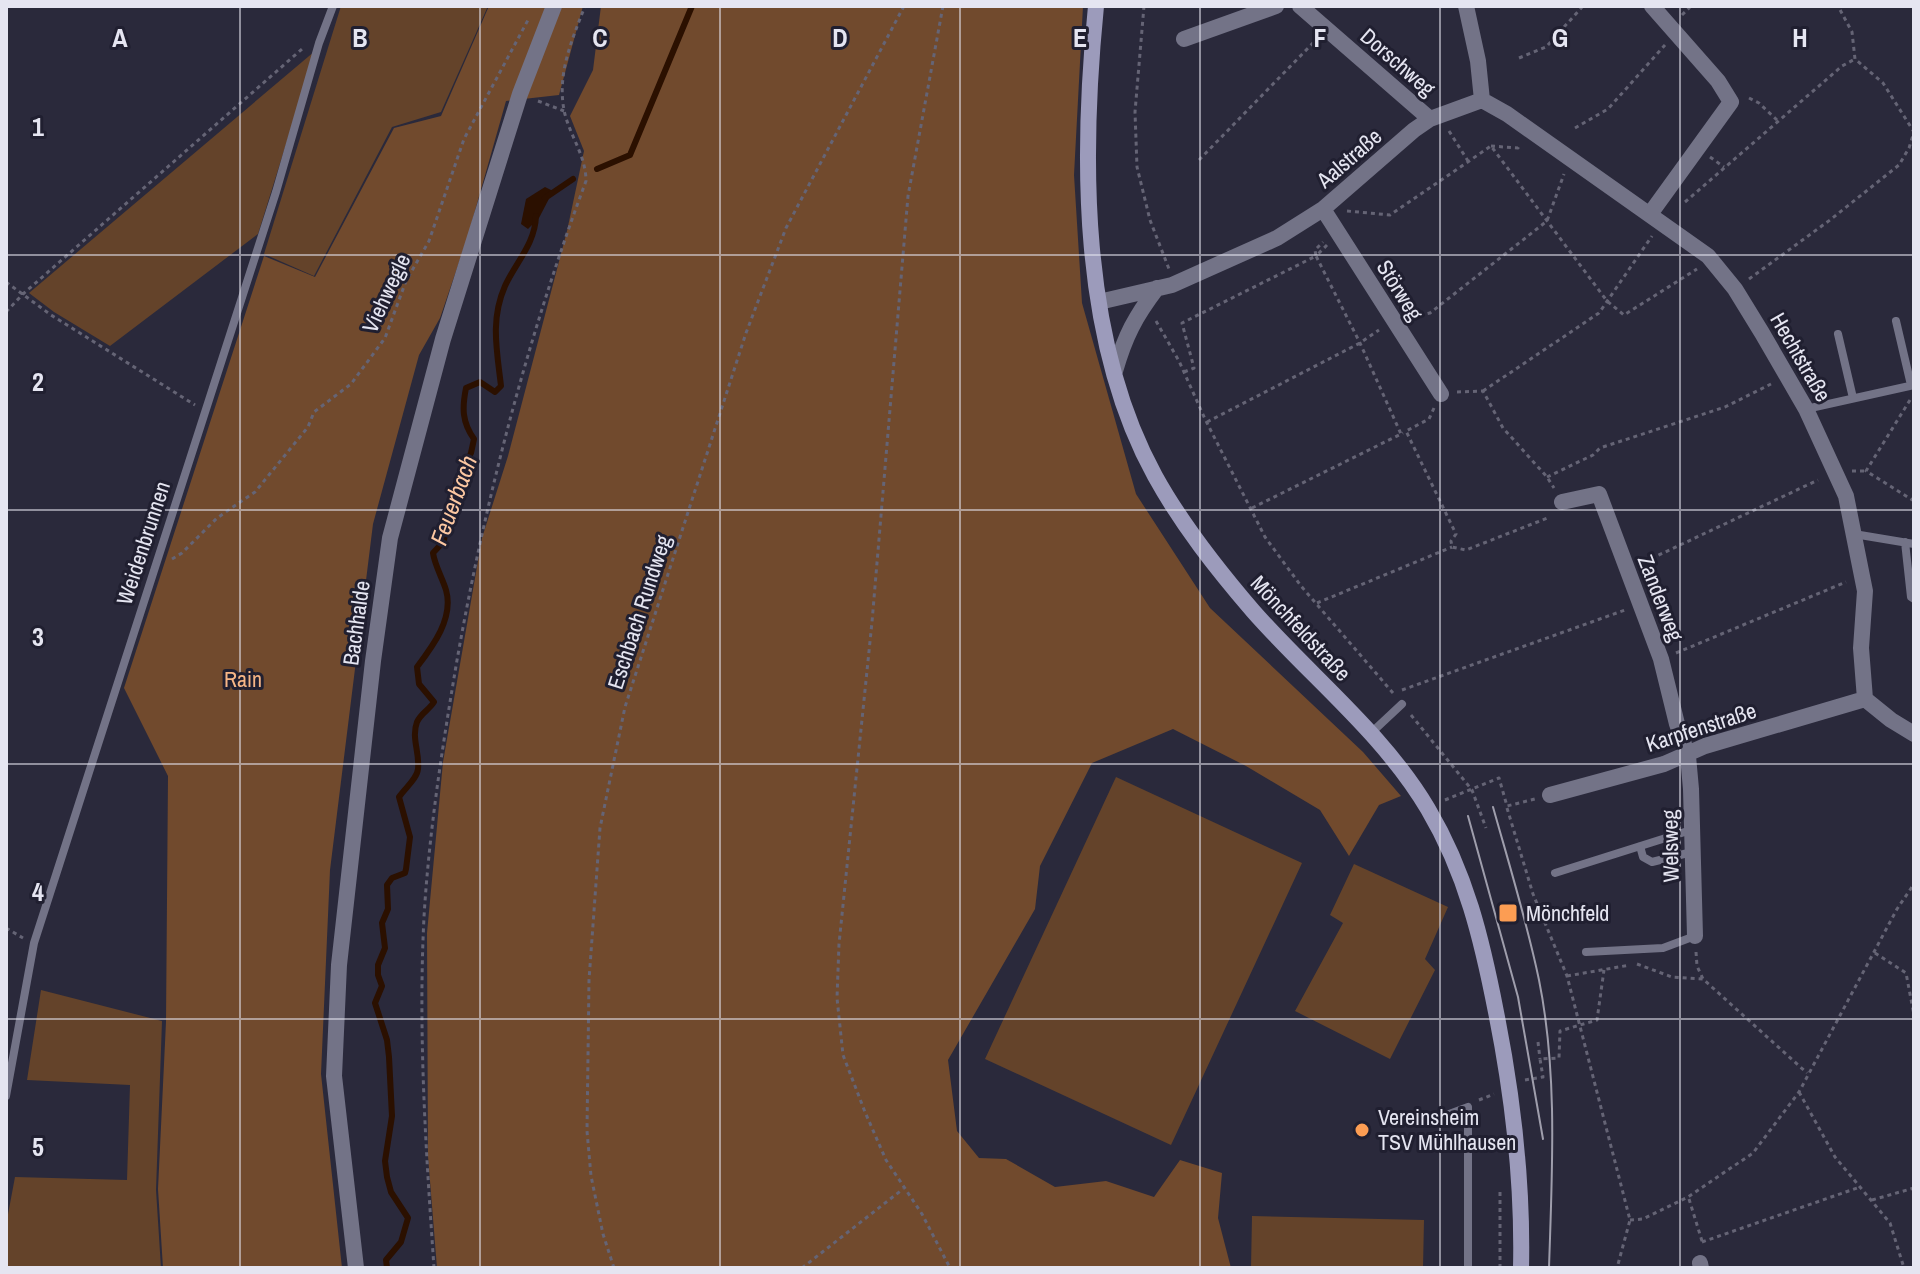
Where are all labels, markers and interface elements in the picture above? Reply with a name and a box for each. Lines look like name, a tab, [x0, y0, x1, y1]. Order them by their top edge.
text: A	[112, 20, 128, 55]
text: B	[352, 20, 368, 55]
text: C	[592, 20, 608, 55]
text: D	[832, 20, 848, 55]
text: E	[1073, 20, 1087, 55]
text: F	[1313, 20, 1327, 55]
text: G	[1552, 20, 1568, 55]
text: H	[1792, 20, 1808, 55]
street label: Dorschweg	[1354, 21, 1442, 103]
text: 1	[32, 109, 44, 144]
street label: Aalstraße	[1309, 121, 1388, 195]
street label: Viehwegle	[355, 249, 417, 337]
street label: Störweg	[1370, 254, 1430, 326]
street label: Hechtstraße	[1763, 307, 1839, 407]
text: 2	[32, 364, 44, 399]
water label: Feuerbach	[422, 451, 484, 549]
street label: Weidenbrunnen	[109, 477, 177, 609]
street label: Eschbach Rundweg	[600, 531, 678, 693]
street label: Zanderweg	[1631, 550, 1691, 646]
street label: Mönchfeldstraße	[1244, 569, 1358, 687]
street label: Bachhalde	[335, 579, 377, 667]
text: 3	[32, 619, 44, 654]
park label: Rain	[224, 664, 262, 694]
street label: Karpfenstraße	[1642, 695, 1760, 759]
street label: Welsweg	[1654, 809, 1686, 883]
text: 4	[32, 874, 44, 909]
place label: Mönchfeld	[1526, 898, 1609, 928]
marker: Mönchfeld	[1497, 902, 1519, 924]
place label: Vereinsheim TSV Mühlhausen	[1378, 1102, 1516, 1157]
marker: Vereinsheim TSV Mühlhausen	[1353, 1121, 1371, 1139]
text: 5	[32, 1129, 44, 1164]

